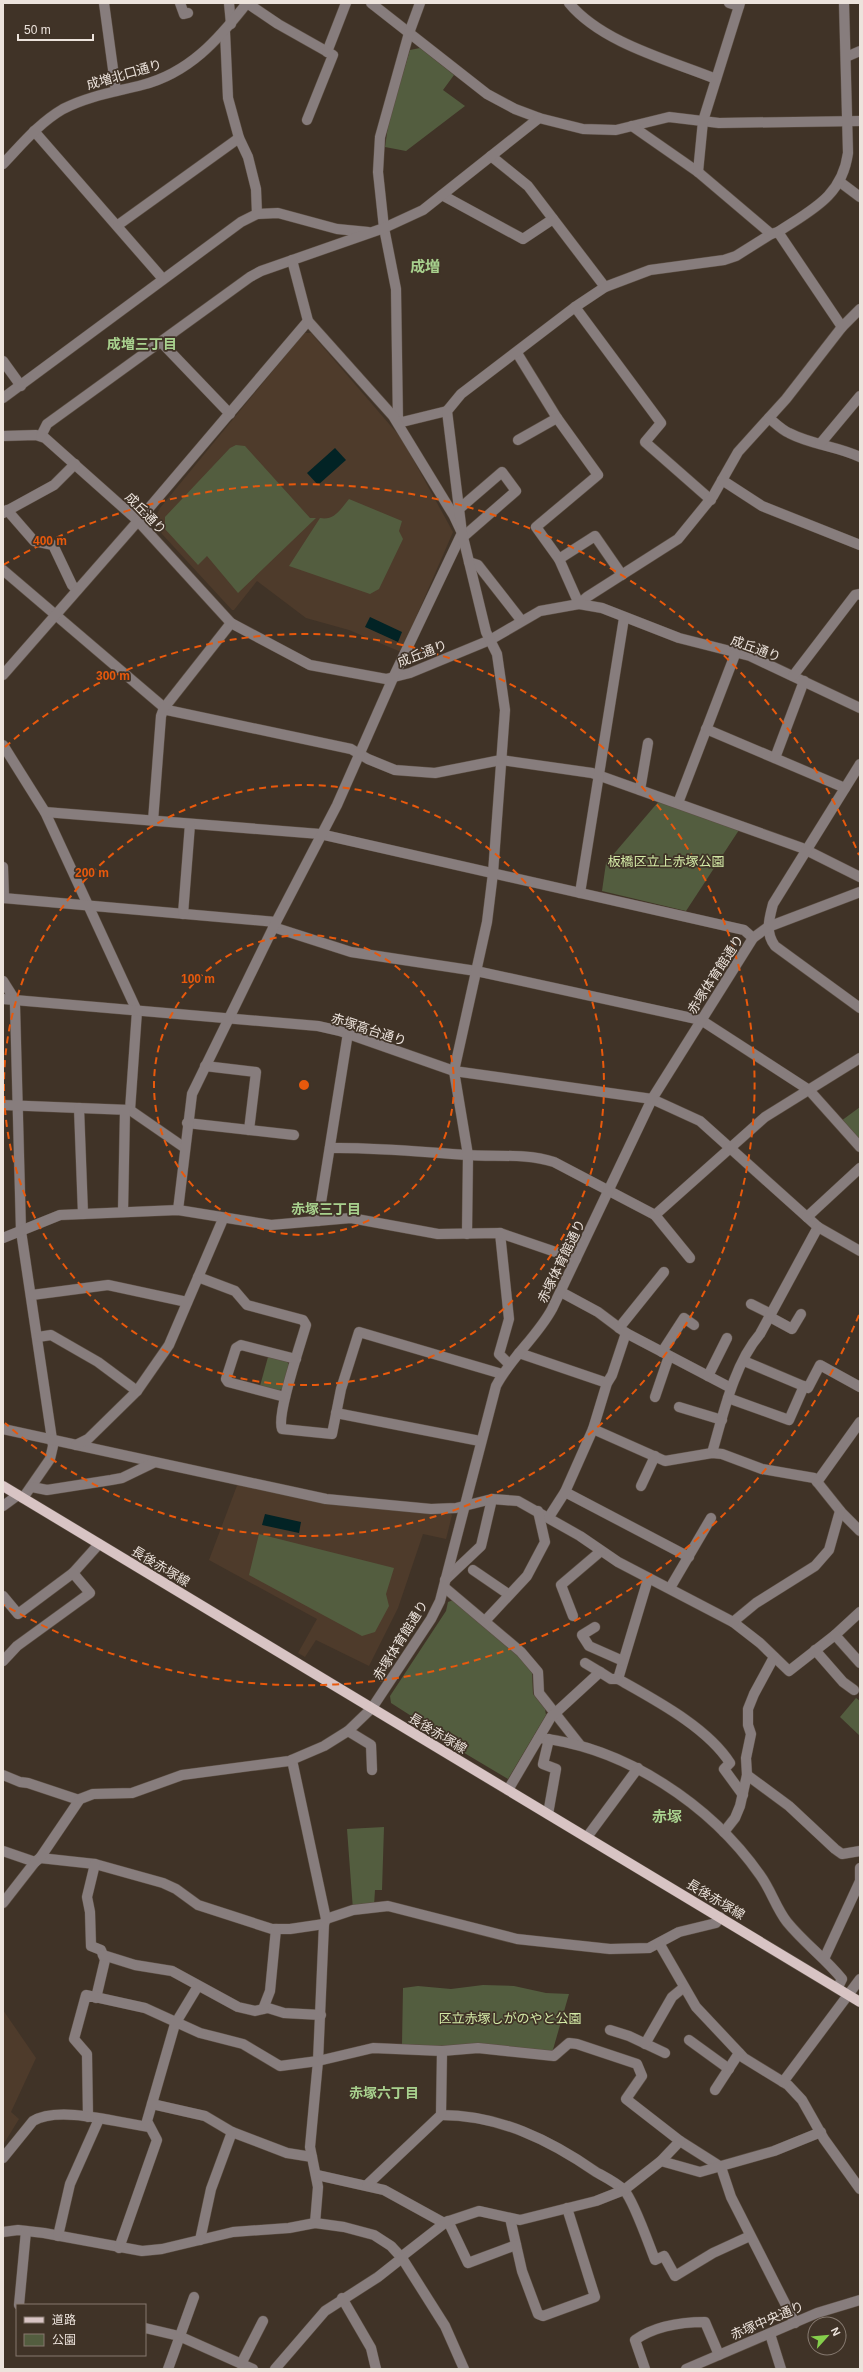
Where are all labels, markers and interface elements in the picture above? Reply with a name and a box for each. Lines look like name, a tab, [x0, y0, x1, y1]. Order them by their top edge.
scale bar	[18, 16, 93, 42]
text: 50 m	[24, 23, 51, 37]
street label: 成増北口通り	[85, 57, 164, 92]
district label: 成増	[410, 258, 440, 275]
district label: 成増三丁目	[107, 336, 177, 352]
street label: 成丘通り	[122, 489, 169, 537]
text: 400 m	[33, 534, 67, 548]
street label: 成丘通り	[729, 633, 783, 664]
street label: 成丘通り	[395, 637, 449, 670]
text: 300 m	[96, 669, 130, 683]
park label: 板橋区立上赤塚公園	[607, 854, 725, 869]
text: 200 m	[75, 866, 109, 880]
street label: 赤塚体育館通り	[684, 932, 746, 1017]
text: 100 m	[181, 972, 215, 986]
street label: 赤塚高台通り	[329, 1010, 408, 1049]
centre of rings	[297, 1078, 311, 1092]
district label: 赤塚三丁目	[291, 1201, 361, 1217]
street label: 赤塚体育館通り	[535, 1217, 588, 1305]
street label: 長後赤塚線	[129, 1543, 192, 1590]
street label: 赤塚体育館通り	[370, 1598, 431, 1683]
street label: 長後赤塚線	[406, 1710, 469, 1757]
district label: 赤塚	[652, 1808, 682, 1825]
street label: 長後赤塚線	[684, 1876, 747, 1923]
park label: 区立赤塚しがのやと公園	[438, 2011, 582, 2026]
district label: 赤塚六丁目	[349, 2085, 419, 2101]
street label: 赤塚中央通り	[728, 2298, 806, 2343]
legend	[16, 2304, 146, 2356]
text: 道路	[52, 2313, 76, 2327]
north arrow	[807, 2316, 847, 2356]
text: N	[829, 2325, 843, 2338]
text: 公園	[52, 2333, 76, 2347]

